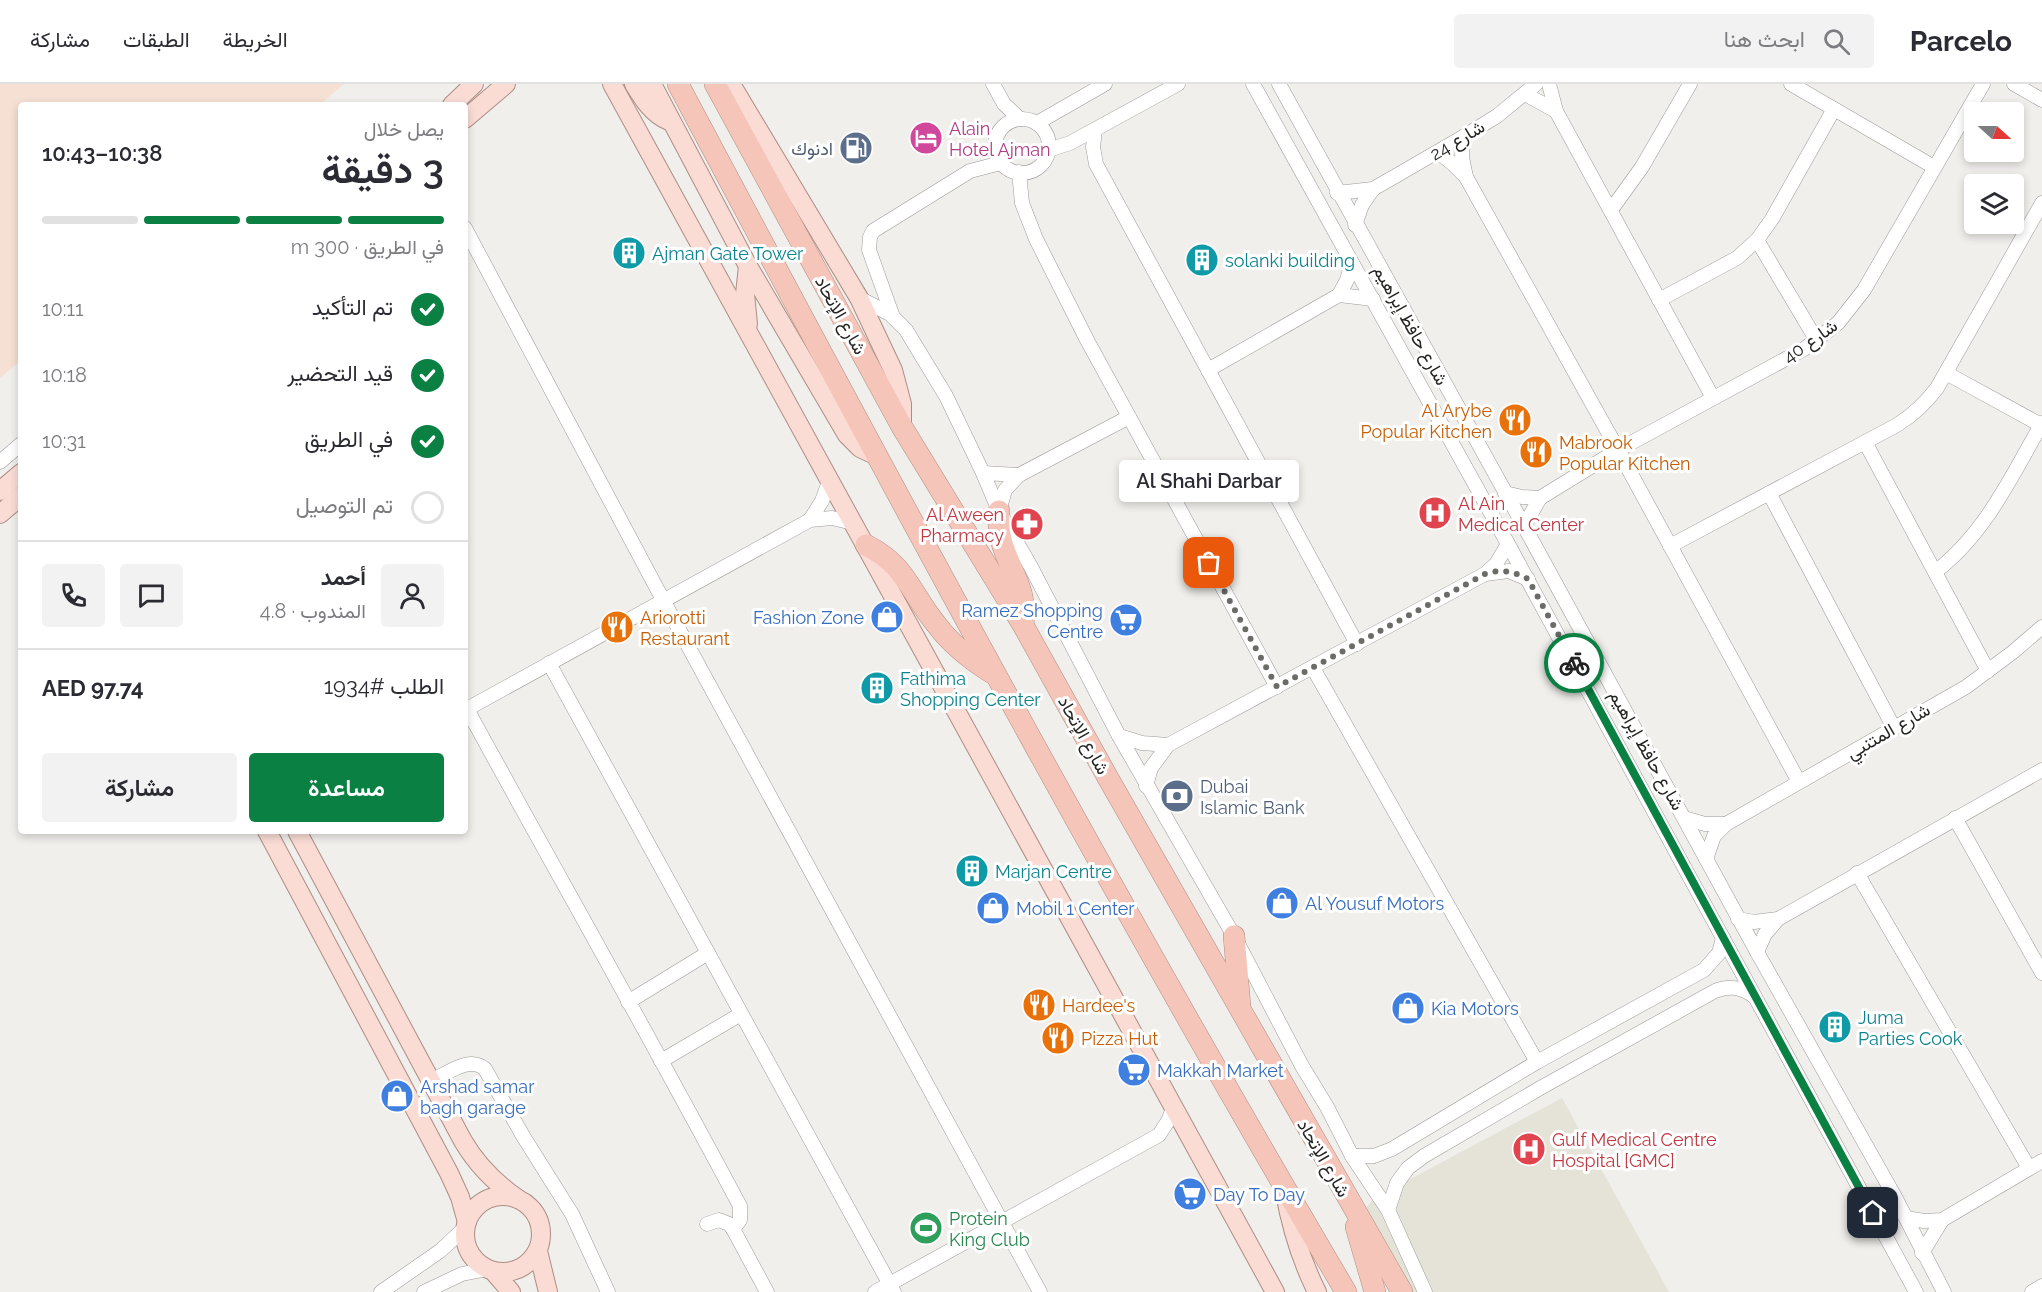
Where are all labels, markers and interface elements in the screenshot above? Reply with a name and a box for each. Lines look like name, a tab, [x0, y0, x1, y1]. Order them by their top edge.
search box	[1454, 14, 1874, 68]
icon: search	[1820, 25, 1853, 58]
text: Parcelo	[1910, 25, 2012, 58]
text: ابحث هنا	[1724, 26, 1805, 52]
text: مشاركة	[30, 27, 90, 52]
text: الطبقات	[123, 27, 190, 52]
text: الخريطة	[223, 27, 288, 52]
north arrow	[1964, 102, 2024, 162]
map controls	[1964, 102, 2024, 234]
street label: شارع 24	[1426, 116, 1489, 166]
text: يصل خلال	[364, 117, 444, 141]
place label: Alain Hotel Ajman	[949, 118, 1051, 160]
hotel icon: Alain Hotel Ajman	[908, 120, 944, 156]
fuel station icon: ادنوك	[838, 130, 874, 166]
place label: ادنوك	[791, 138, 833, 160]
text: 10:38–10:43	[42, 140, 162, 166]
text: 3 دقيقة	[321, 146, 444, 192]
button: layers	[1964, 174, 2024, 234]
text: في الطريق · 300 m	[291, 235, 444, 259]
building icon: Ajman Gate Tower	[611, 235, 647, 271]
building icon: solanki building	[1184, 242, 1220, 278]
place label: Ajman Gate Tower	[652, 243, 804, 264]
place label: solanki building	[1225, 250, 1355, 271]
street label: شارع حافظ إبراهيم	[1368, 261, 1453, 390]
street label: شارع الإتحاد	[809, 272, 871, 359]
icon: check	[411, 293, 444, 326]
text: تم التأكيد	[312, 294, 393, 320]
text: 10:11	[42, 297, 84, 321]
street label: شارع 40	[1779, 315, 1842, 369]
icon: check	[411, 359, 444, 392]
text: قيد التحضير	[287, 360, 393, 386]
text: 10:18	[42, 363, 87, 387]
place label: Al Arybe Popular Kitchen	[1360, 400, 1492, 442]
restaurant icon: Al Arybe Popular Kitchen	[1497, 402, 1533, 438]
icon: check	[411, 425, 444, 458]
text: في الطريق	[304, 426, 393, 452]
text: 10:31	[42, 429, 86, 453]
place label: Mabrook Popular Kitchen	[1559, 432, 1691, 474]
restaurant icon: Mabrook Popular Kitchen	[1518, 434, 1554, 470]
callout: Al Shahi Darbar	[1119, 461, 1299, 503]
text: Al Shahi Darbar	[1136, 469, 1282, 493]
text: تم التوصيل	[296, 492, 393, 518]
place label: Al Ain Medical Center	[1458, 493, 1585, 535]
hospital icon: Al Ain Medical Center	[1417, 495, 1453, 531]
place label: Al Aween Pharmacy	[920, 504, 1004, 546]
pharmacy icon: Al Aween Pharmacy	[1009, 506, 1045, 542]
pin	[1183, 537, 1234, 588]
icon: bag	[1192, 546, 1225, 579]
button: phone	[42, 564, 105, 627]
button: chat	[120, 564, 183, 627]
text: أحمد	[321, 564, 366, 590]
button: person	[381, 564, 444, 627]
text: المندوب · 4.8	[260, 599, 366, 623]
shop icon: Fashion Zone	[869, 599, 905, 635]
place label: Ramez Shopping Centre	[961, 600, 1103, 642]
supermarket icon: Ramez Shopping Centre	[1108, 602, 1144, 638]
place label: Ariorotti Restaurant	[640, 607, 730, 649]
place label: Fashion Zone	[753, 607, 864, 628]
restaurant icon: Ariorotti Restaurant	[599, 609, 635, 645]
courier	[1544, 633, 1604, 693]
icon: bike	[1558, 647, 1591, 680]
place label: Fathima Shopping Center	[900, 668, 1041, 710]
building icon: Fathima Shopping Center	[859, 670, 895, 706]
text: الطلب #1934	[324, 673, 444, 699]
text: AED 97.74	[42, 675, 144, 701]
street label: شارع حافظ إبراهيم	[1604, 686, 1689, 815]
street label: شارع الإتحاد	[1052, 692, 1114, 779]
street label: شارع المتنبي	[1842, 699, 1936, 768]
button: مشاركة	[42, 753, 237, 822]
button: مساعدة	[249, 753, 444, 822]
place label: Dubai Islamic Bank	[1200, 776, 1305, 818]
bank icon: Dubai Islamic Bank	[1159, 778, 1195, 814]
building icon: Marjan Centre	[954, 853, 990, 889]
place label: Marjan Centre	[995, 861, 1112, 882]
shop icon: Al Yousuf Motors	[1264, 885, 1300, 921]
shop icon: Mobil 1 Center	[975, 890, 1011, 926]
place label: Al Yousuf Motors	[1305, 893, 1445, 914]
place label: Mobil 1 Center	[1016, 898, 1135, 919]
restaurant icon: Hardee's	[1021, 987, 1057, 1023]
shop icon: Kia Motors	[1390, 990, 1426, 1026]
place label: Hardee's	[1062, 995, 1136, 1016]
place label: Kia Motors	[1431, 998, 1519, 1019]
place label: Juma Parties Cook	[1858, 1007, 1963, 1049]
building icon: Juma Parties Cook	[1817, 1009, 1853, 1045]
restaurant icon: Pizza Hut	[1040, 1020, 1076, 1056]
place label: Pizza Hut	[1081, 1028, 1158, 1049]
supermarket icon: Makkah Market	[1116, 1052, 1152, 1088]
place label: Makkah Market	[1157, 1060, 1284, 1081]
place label: Arshad samar bagh garage	[420, 1076, 535, 1118]
shop icon: Arshad samar bagh garage	[379, 1078, 415, 1114]
street label: شارع الإتحاد	[1292, 1115, 1355, 1202]
place label: Gulf Medical Centre Hospital [GMC]	[1552, 1129, 1717, 1171]
hospital icon: Gulf Medical Centre Hospital [GMC]	[1511, 1131, 1547, 1167]
supermarket icon: Day To Day	[1172, 1176, 1208, 1212]
place label: Day To Day	[1213, 1184, 1305, 1205]
pin	[1847, 1187, 1898, 1238]
icon: home	[1856, 1196, 1889, 1229]
place label: Protein King Club	[949, 1208, 1030, 1250]
sports icon: Protein King Club	[908, 1210, 944, 1246]

